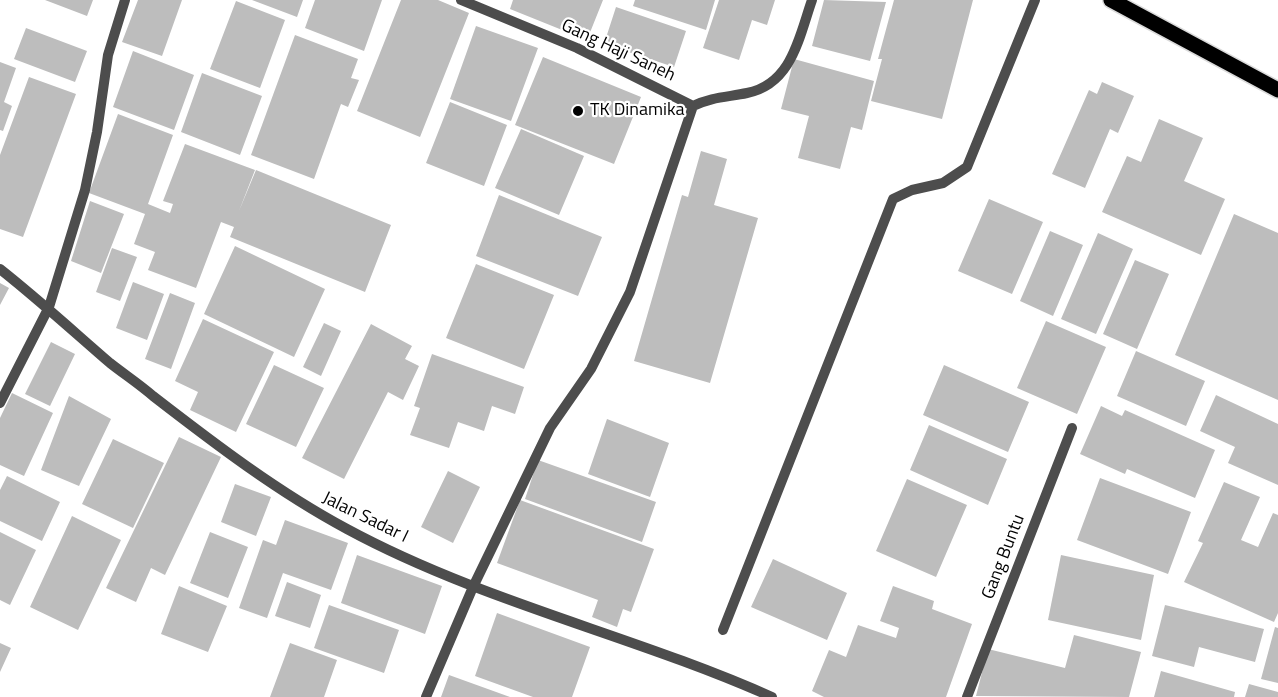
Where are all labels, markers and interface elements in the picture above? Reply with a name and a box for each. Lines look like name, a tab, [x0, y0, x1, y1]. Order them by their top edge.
street label: Gang Haji Saneh	[558, 15, 678, 87]
place label: TK Dinamika	[590, 100, 684, 122]
marker: TK Dinamika	[571, 104, 585, 118]
street label: Jalan Sadar I	[318, 488, 412, 548]
street label: Gang Buntu	[978, 512, 1030, 602]

